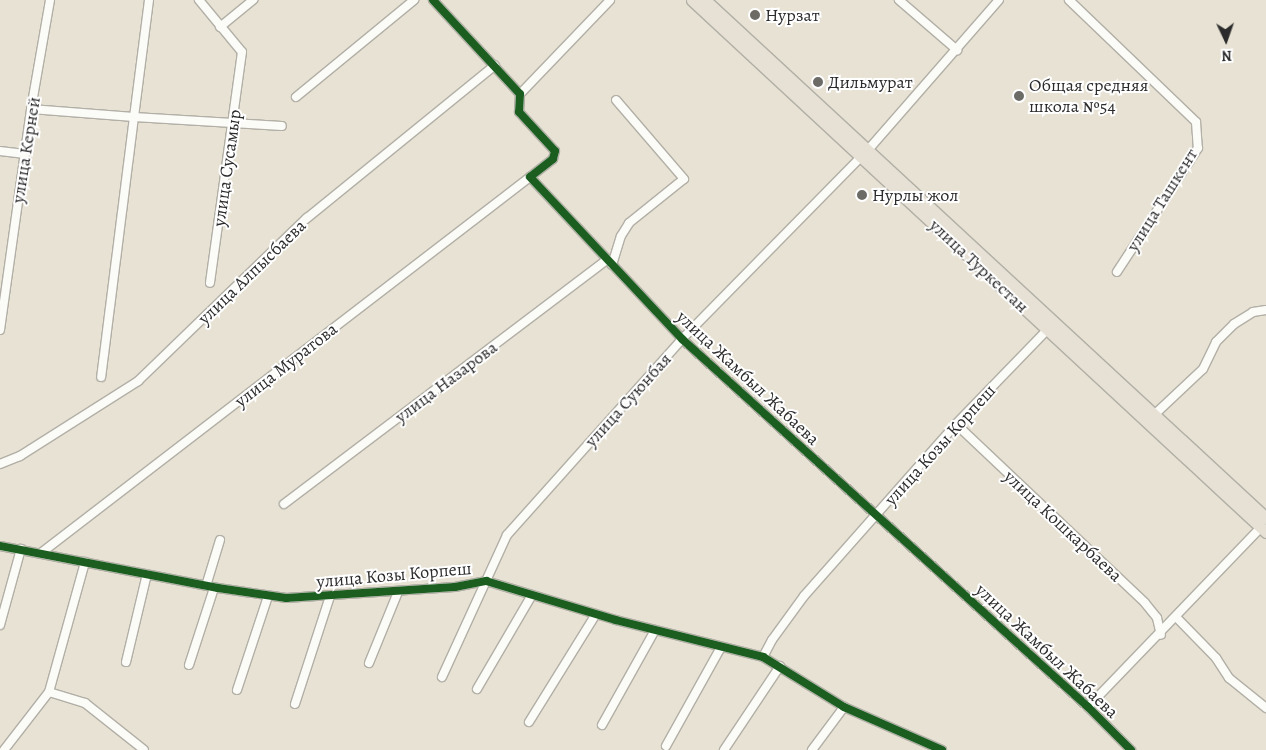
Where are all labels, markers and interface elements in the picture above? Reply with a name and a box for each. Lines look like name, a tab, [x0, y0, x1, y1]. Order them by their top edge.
place label: Нурзат	[765, 4, 820, 26]
marker: Нурзат	[749, 9, 761, 21]
north arrow	[1201, 15, 1251, 65]
text: N	[1221, 46, 1232, 65]
place label: Дильмурат	[828, 71, 913, 93]
place label: Общая средняя школа №54	[1029, 75, 1148, 118]
marker: Дильмурат	[812, 76, 824, 88]
marker: Общая средняя школа №54	[1013, 90, 1025, 102]
street label: улица Керней	[7, 95, 45, 205]
street label: улица Сусамыр	[208, 108, 246, 228]
street label: улица Ташкент	[1122, 145, 1202, 255]
place label: Нурлы жол	[872, 184, 958, 206]
marker: Нурлы жол	[856, 189, 868, 201]
street label: улица Алпысбаева	[193, 215, 311, 329]
street label: улица Туркестан	[925, 215, 1033, 317]
street label: улица Жамбыл Жабаева	[672, 306, 824, 450]
street label: улица Муратова	[230, 318, 342, 412]
street label: улица Назарова	[391, 337, 501, 427]
street label: улица Суюнбая	[580, 349, 676, 451]
street label: улица Козы Корпеш	[880, 380, 1000, 510]
street label: улица Кошкарбаева	[999, 466, 1127, 586]
street label: улица Козы Корпеш	[316, 557, 472, 593]
street label: улица Жамбыл Жабаева	[971, 579, 1123, 723]

